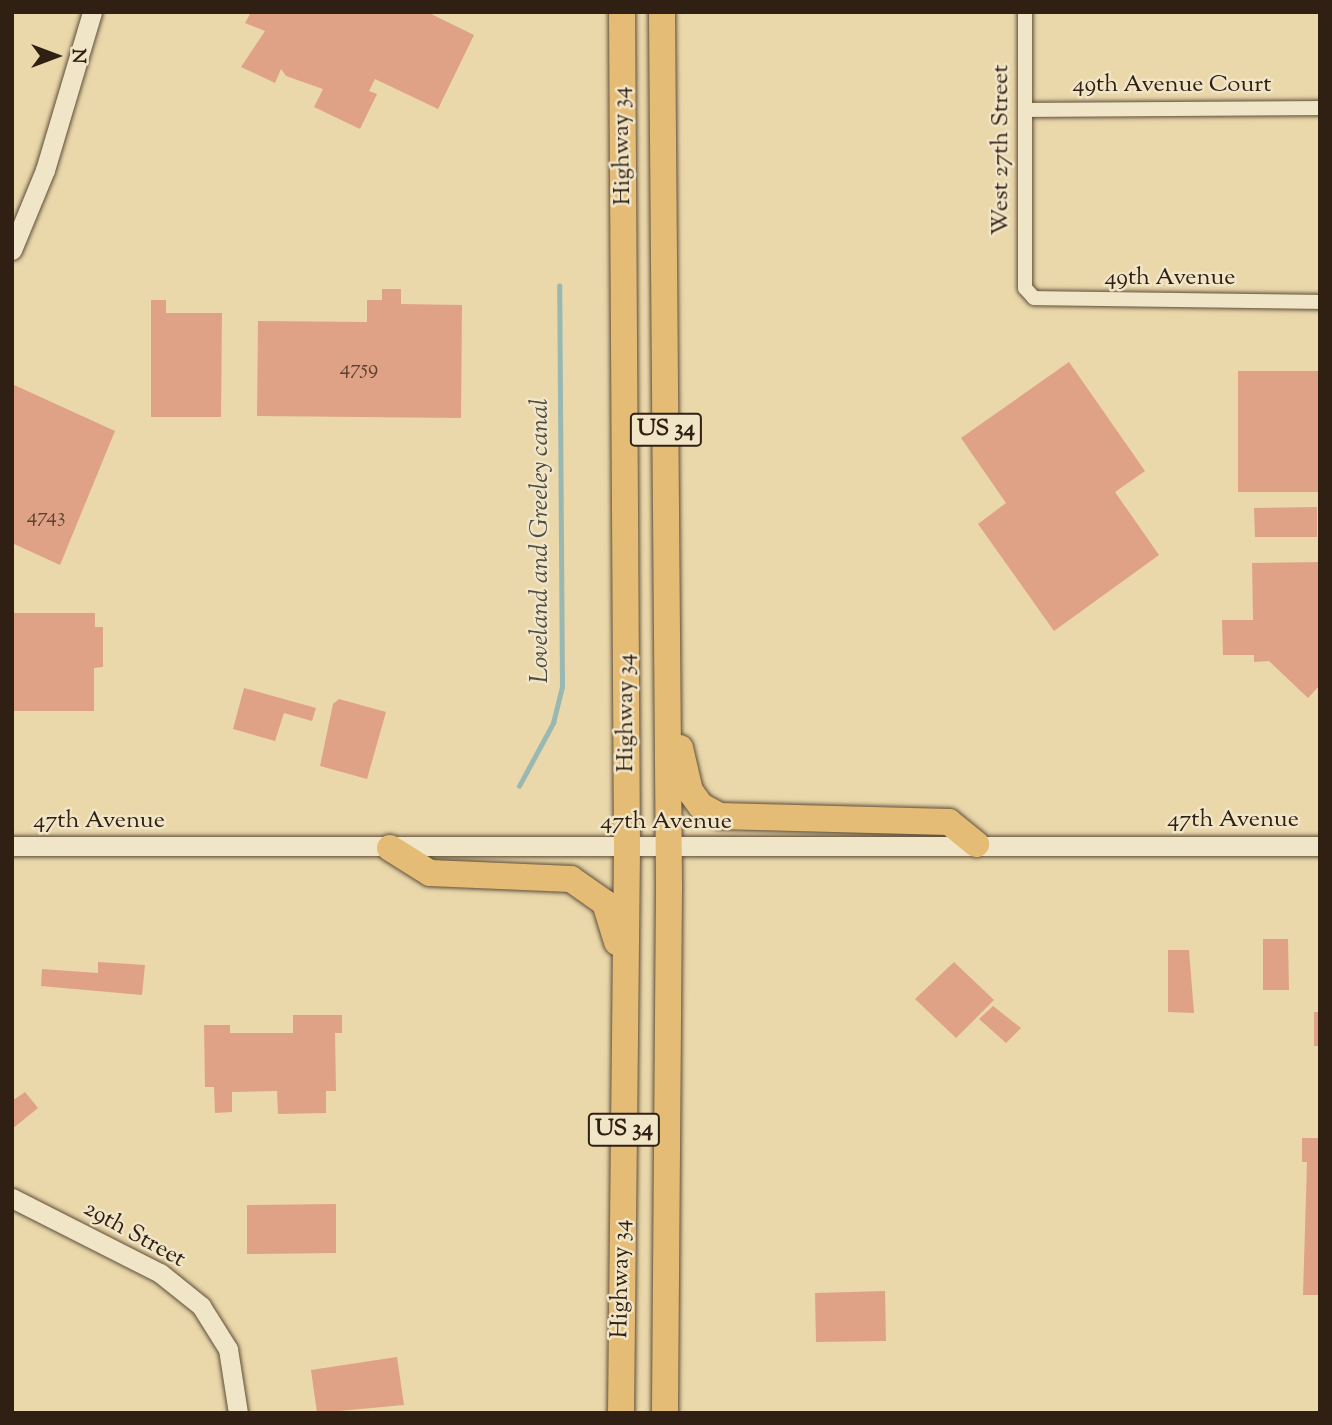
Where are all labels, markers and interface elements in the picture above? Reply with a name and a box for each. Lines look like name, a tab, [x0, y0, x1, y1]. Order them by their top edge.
north arrow	[21, 21, 91, 91]
text: N	[64, 48, 91, 64]
street label: West 27th Street	[988, 65, 1016, 235]
street label: 49th Avenue Court	[1073, 72, 1271, 100]
street label: Highway 34	[608, 86, 638, 206]
street label: 49th Avenue	[1104, 265, 1236, 293]
house number: 4759	[340, 356, 378, 382]
water label: Loveland and Greeley canal	[525, 398, 557, 684]
road number: US 34	[629, 410, 703, 450]
house number: 4743	[27, 504, 65, 530]
street label: Highway 34	[613, 654, 641, 772]
street label: 47th Avenue	[1167, 807, 1299, 835]
street label: 47th Avenue	[33, 808, 165, 836]
street label: 47th Avenue	[600, 809, 732, 837]
road number: US 34	[587, 1110, 661, 1149]
street label: 29th Street	[78, 1195, 190, 1275]
street label: Highway 34	[607, 1219, 637, 1339]

